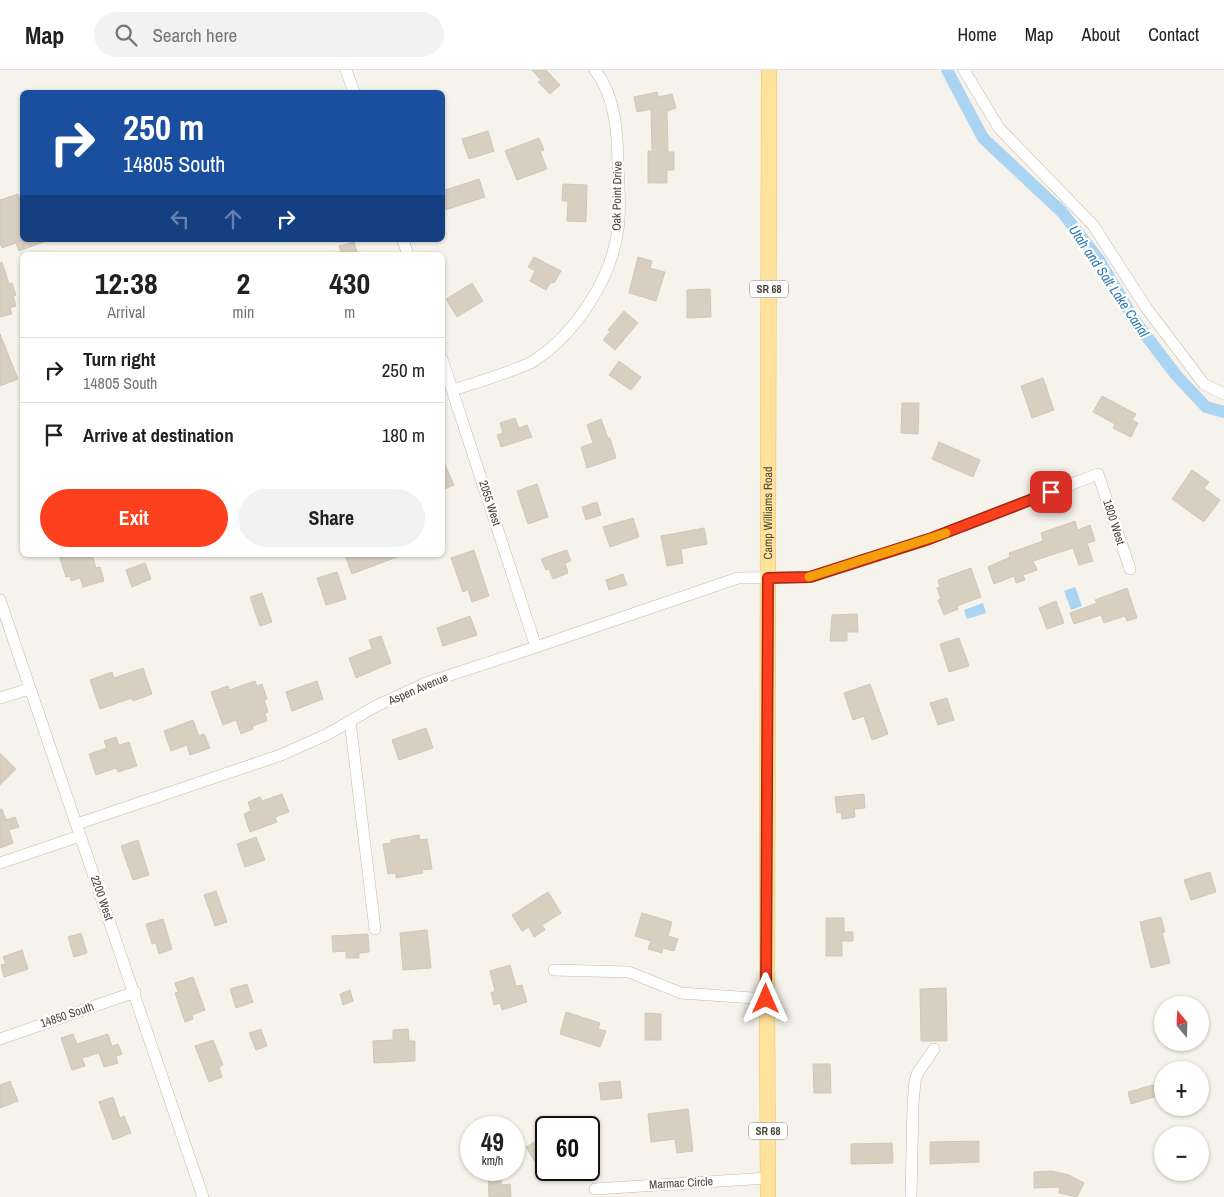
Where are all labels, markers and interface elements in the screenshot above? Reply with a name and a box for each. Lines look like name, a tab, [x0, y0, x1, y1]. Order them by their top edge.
search box	[94, 12, 444, 57]
text: Map	[25, 19, 64, 51]
icon: search	[112, 21, 140, 49]
text: Search here	[152, 22, 237, 48]
text: Home	[957, 22, 997, 47]
text: Map	[1025, 22, 1054, 47]
text: About	[1082, 22, 1120, 47]
text: Contact	[1148, 22, 1199, 47]
text: 250 m	[123, 104, 204, 151]
icon: right	[40, 110, 105, 175]
text: 14805 South	[123, 149, 225, 179]
street label: Oak Point Drive	[608, 161, 626, 231]
icon: left	[166, 205, 194, 233]
icon: ahead	[219, 205, 247, 233]
icon: right	[272, 205, 300, 233]
water label: Utah and Salt Lake Canal	[1065, 222, 1153, 341]
text: 12:38	[95, 263, 158, 303]
text: 2	[237, 263, 250, 303]
text: 430	[329, 263, 370, 303]
road number: SR 68	[750, 280, 788, 298]
text: Arrival	[107, 301, 145, 323]
text: min	[232, 301, 254, 323]
text: m	[344, 301, 355, 323]
text: Turn right	[83, 346, 155, 372]
icon: right	[40, 356, 68, 384]
text: 250 m	[382, 357, 425, 383]
text: 14805 South	[83, 372, 157, 394]
icon: arrive	[40, 421, 68, 449]
text: Arrive at destination	[83, 422, 234, 448]
text: 180 m	[382, 422, 425, 448]
street label: Camp Williams Road	[760, 466, 776, 560]
pin	[1030, 471, 1072, 513]
street label: 2055 West	[475, 478, 505, 528]
icon: arrive	[1037, 478, 1065, 506]
button: Exit	[40, 489, 228, 547]
button: Share	[238, 489, 425, 547]
street label: 1800 West	[1099, 497, 1129, 547]
street label: Aspen Avenue	[385, 669, 450, 709]
street label: 2200 West	[87, 873, 117, 923]
position arrow	[739, 972, 791, 1024]
north arrow	[1154, 996, 1209, 1051]
map controls	[1154, 996, 1209, 1181]
street label: 14850 South	[38, 998, 96, 1032]
button: +	[1154, 1061, 1209, 1116]
speed limit sign: 60	[535, 1116, 600, 1181]
road number: SR 68	[749, 1122, 787, 1140]
text: 49	[481, 1125, 504, 1159]
button: −	[1154, 1126, 1209, 1181]
text: km/h	[482, 1153, 503, 1169]
street label: Marmac Circle	[649, 1173, 713, 1193]

